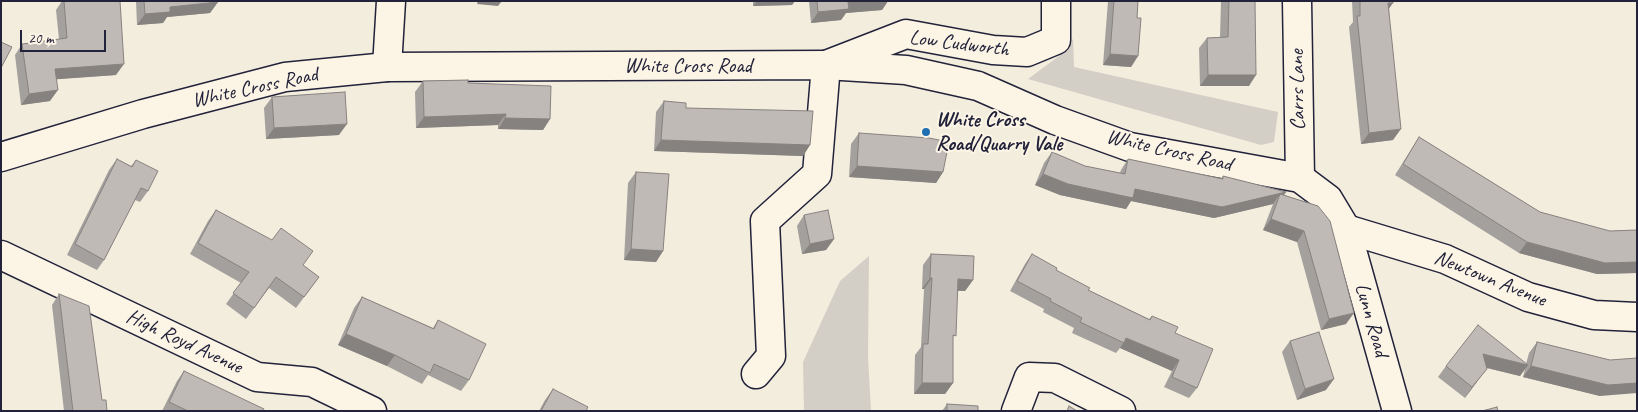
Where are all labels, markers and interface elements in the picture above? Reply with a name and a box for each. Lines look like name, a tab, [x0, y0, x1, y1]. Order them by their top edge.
scale bar	[22, 20, 109, 52]
street label: Low Cudworth	[908, 25, 1010, 63]
text: 20 m	[28, 29, 54, 48]
street label: Carrs Lane	[1285, 49, 1311, 131]
street label: White Cross Road	[624, 53, 752, 79]
street label: White Cross Road	[190, 62, 320, 114]
place label: White Cross Road/Quarry Vale	[936, 107, 1062, 157]
street label: White Cross Road	[1104, 124, 1234, 178]
marker: White Cross Road/Quarry Vale	[920, 126, 932, 138]
street label: Newtown Avenue	[1430, 245, 1550, 313]
street label: Lunn Road	[1349, 280, 1393, 360]
street label: High Royd Avenue	[122, 304, 246, 380]

